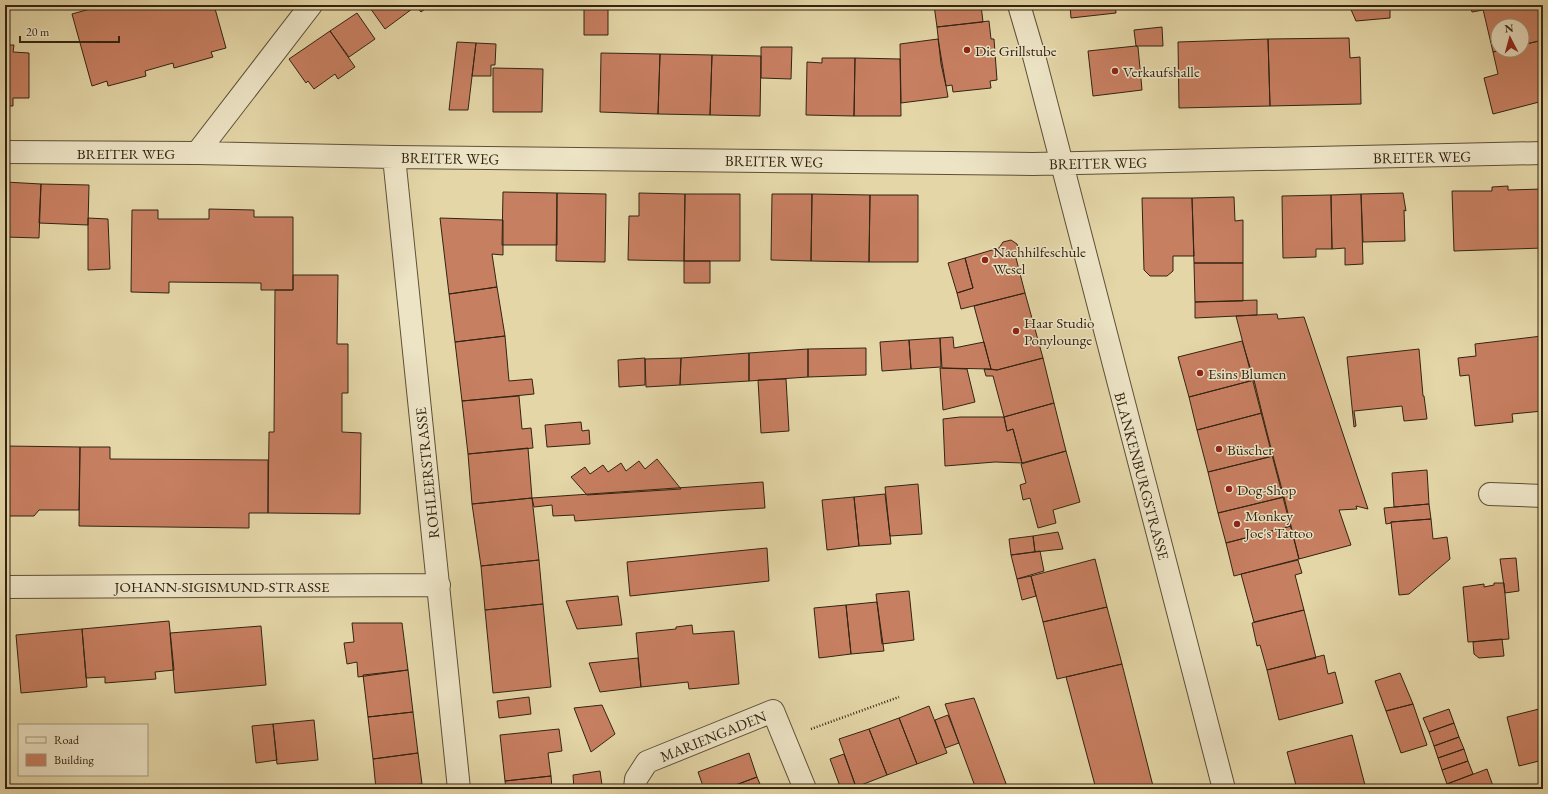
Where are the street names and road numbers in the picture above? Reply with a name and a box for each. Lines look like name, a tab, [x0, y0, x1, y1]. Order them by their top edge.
street label: BREITER WEG	[77, 144, 175, 163]
street label: BREITER WEG	[1373, 147, 1471, 167]
street label: BREITER WEG	[401, 148, 499, 168]
street label: BREITER WEG	[725, 151, 823, 171]
street label: BREITER WEG	[1049, 153, 1147, 173]
street label: BLANKENBURGSTRASSE	[1110, 390, 1174, 563]
street label: ROHLEERSTRASSE	[411, 406, 443, 540]
street label: JOHANN-SIGISMUND-STRASSE	[112, 577, 330, 596]
street label: MARIENGADEN	[657, 706, 769, 766]

